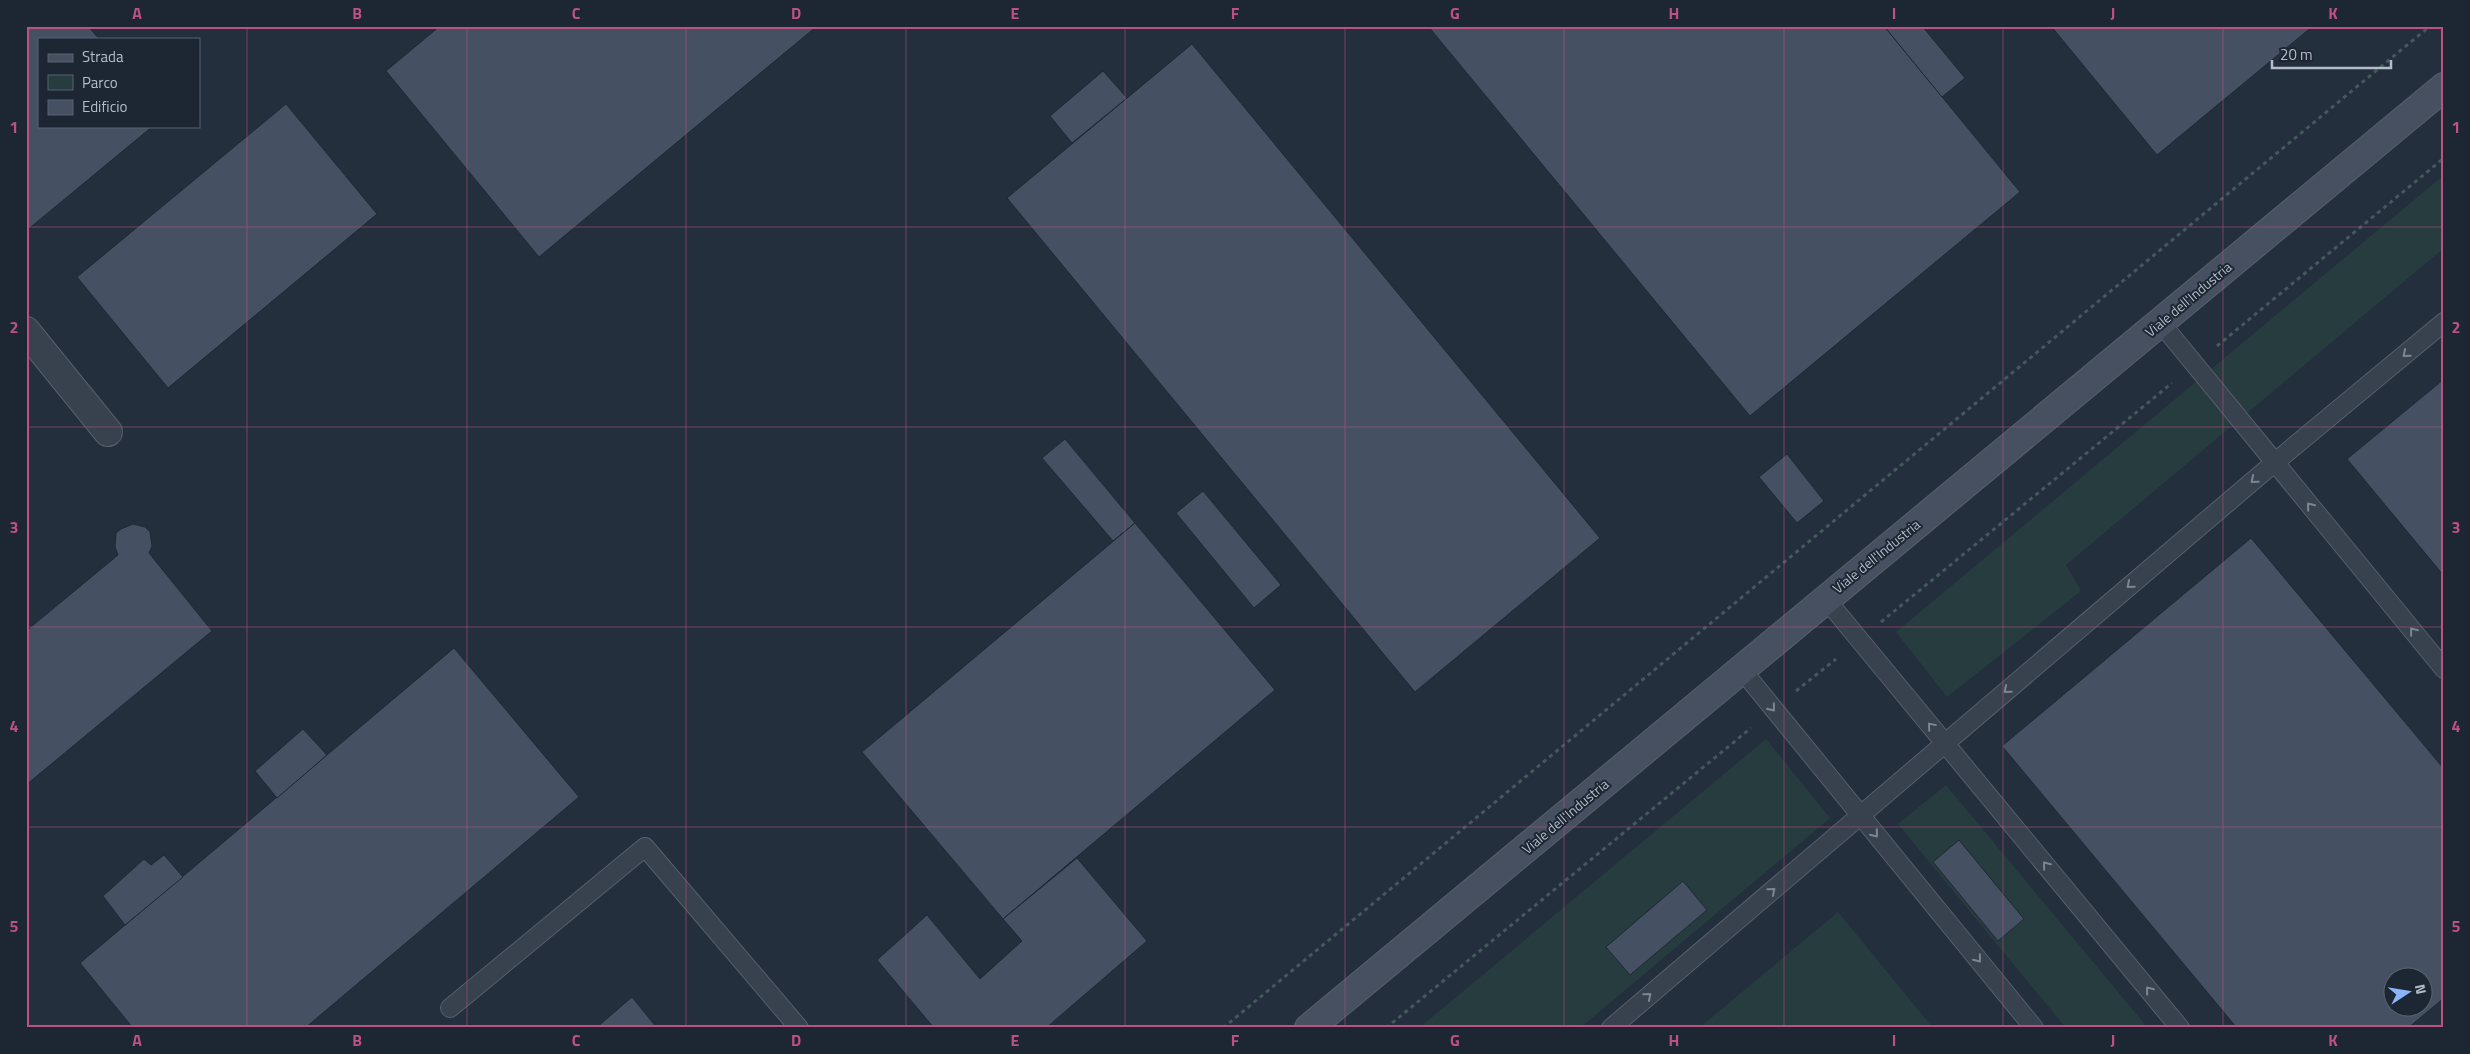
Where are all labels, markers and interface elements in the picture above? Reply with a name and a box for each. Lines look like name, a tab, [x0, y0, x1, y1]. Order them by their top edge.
text: A	[132, 1, 142, 25]
text: B	[352, 1, 362, 25]
text: C	[572, 1, 581, 25]
text: D	[791, 1, 801, 25]
text: E	[1011, 1, 1020, 25]
text: F	[1231, 1, 1240, 25]
text: G	[1450, 1, 1460, 25]
text: H	[1669, 1, 1679, 25]
text: I	[1892, 1, 1896, 25]
text: J	[2111, 1, 2115, 25]
text: K	[2328, 1, 2338, 25]
legend	[38, 38, 200, 128]
scale bar	[2272, 38, 2391, 70]
text: 20 m	[2280, 43, 2313, 66]
text: Strada	[82, 45, 124, 68]
text: Parco	[82, 71, 118, 94]
text: Edificio	[82, 95, 127, 118]
text: 1	[10, 115, 18, 139]
text: 1	[2452, 115, 2460, 139]
street label: Viale dell'Industria	[2140, 256, 2236, 342]
text: 2	[10, 315, 18, 339]
text: 2	[2452, 315, 2460, 339]
one-way arrow	[2403, 348, 2412, 356]
one-way arrow	[2251, 474, 2260, 482]
one-way arrow	[2306, 502, 2315, 511]
street label: Viale dell'Industria	[1828, 514, 1924, 598]
text: 3	[10, 515, 18, 539]
text: 3	[2452, 515, 2460, 539]
one-way arrow	[2127, 579, 2136, 588]
one-way arrow	[2410, 628, 2418, 637]
one-way arrow	[2003, 685, 2012, 694]
one-way arrow	[1767, 702, 1776, 711]
text: 4	[10, 714, 19, 738]
text: 4	[2452, 714, 2461, 738]
one-way arrow	[1928, 722, 1937, 731]
street label: Viale dell'Industria	[1517, 773, 1613, 859]
one-way arrow	[1869, 828, 1878, 837]
one-way arrow	[2043, 861, 2052, 870]
one-way arrow	[1766, 887, 1775, 896]
text: 5	[10, 914, 19, 938]
text: 5	[2452, 914, 2461, 938]
one-way arrow	[1973, 953, 1981, 962]
north arrow	[2382, 966, 2432, 1016]
text: N	[2410, 982, 2432, 996]
one-way arrow	[2147, 987, 2155, 996]
one-way arrow	[1642, 993, 1651, 1002]
text: A	[132, 1028, 142, 1052]
text: B	[352, 1028, 362, 1052]
text: C	[572, 1028, 581, 1052]
text: D	[791, 1028, 801, 1052]
text: E	[1011, 1028, 1020, 1052]
text: F	[1231, 1028, 1240, 1052]
text: G	[1450, 1028, 1460, 1052]
text: H	[1669, 1028, 1679, 1052]
text: I	[1892, 1028, 1896, 1052]
text: J	[2111, 1028, 2115, 1052]
text: K	[2328, 1028, 2338, 1052]

